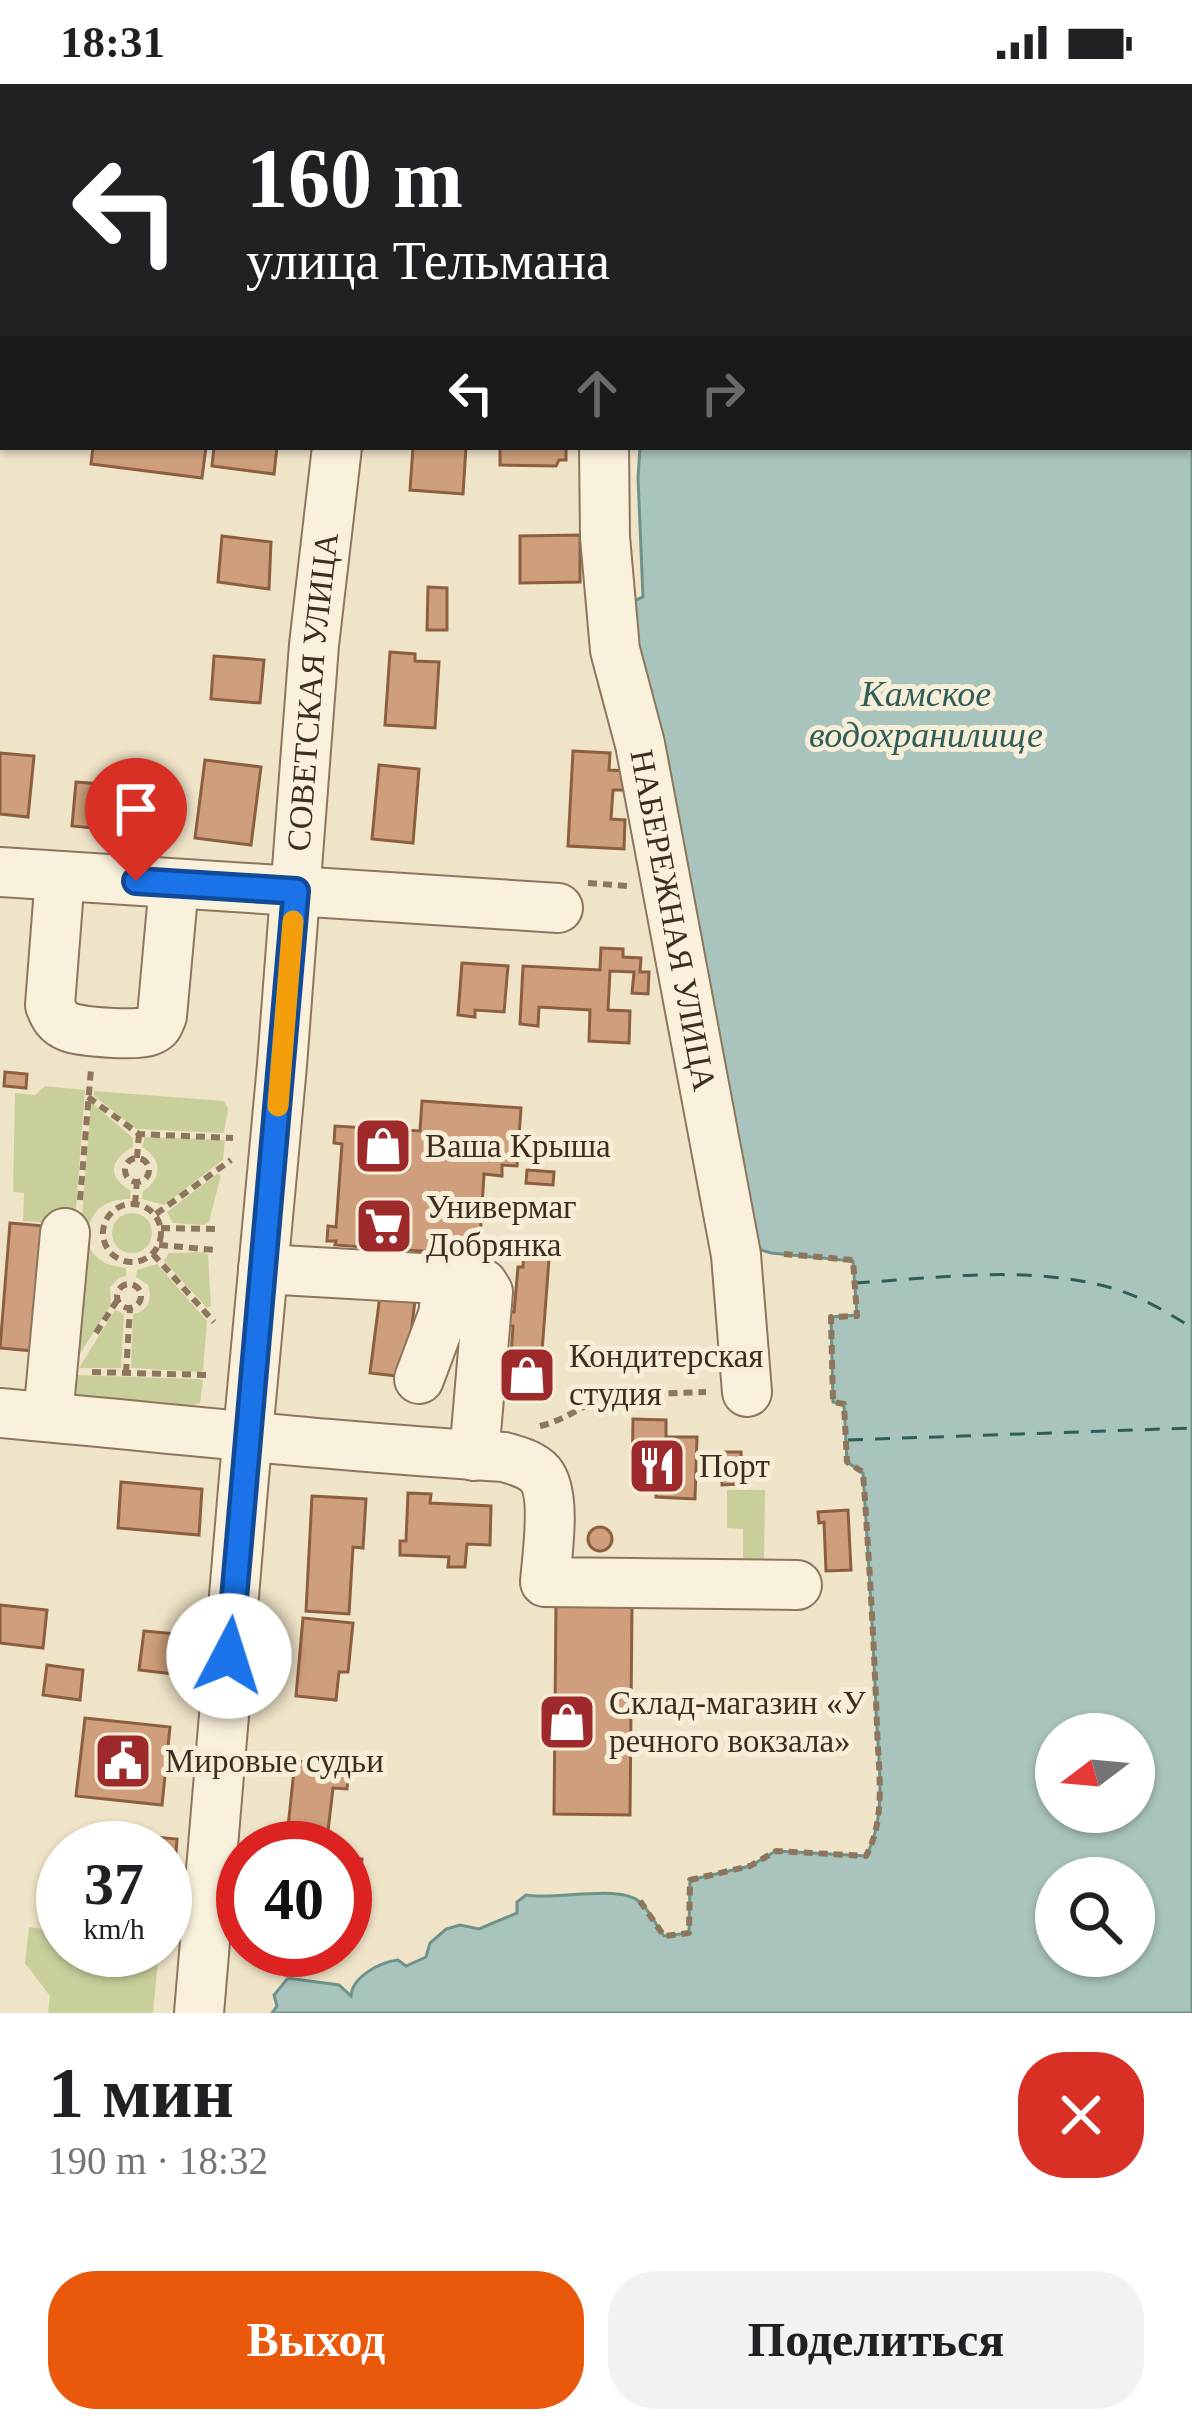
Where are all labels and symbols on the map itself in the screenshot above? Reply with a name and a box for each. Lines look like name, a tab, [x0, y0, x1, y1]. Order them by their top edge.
street label: СОВЕТСКАЯ УЛИЦА	[280, 530, 345, 853]
water label: Камское водохранилище	[809, 674, 1043, 755]
street label: НАБЕРЕЖНАЯ УЛИЦА	[623, 747, 723, 1094]
pin	[85, 758, 187, 881]
shop icon: Ваша Крыша	[352, 1115, 414, 1177]
place label: Ваша Крыша	[425, 1128, 611, 1164]
place label: Универмаг Добрянка	[426, 1189, 577, 1263]
supermarket icon: Универмаг Добрянка	[353, 1195, 415, 1257]
place label: Кондитерская студия	[569, 1338, 764, 1412]
shop icon: Кондитерская студия	[496, 1344, 558, 1406]
restaurant icon: Порт	[626, 1435, 688, 1497]
place label: Порт	[699, 1448, 770, 1484]
position arrow	[166, 1593, 292, 1719]
place label: Склад-магазин «У речного вокзала»	[609, 1685, 867, 1759]
shop icon: Склад-магазин «У речного вокзала»	[536, 1691, 598, 1753]
north arrow	[1035, 1713, 1155, 1833]
public building icon: Мировые судьи	[92, 1730, 154, 1792]
place label: Мировые судьи	[165, 1743, 384, 1779]
speed limit sign: 40	[216, 1821, 372, 1977]

